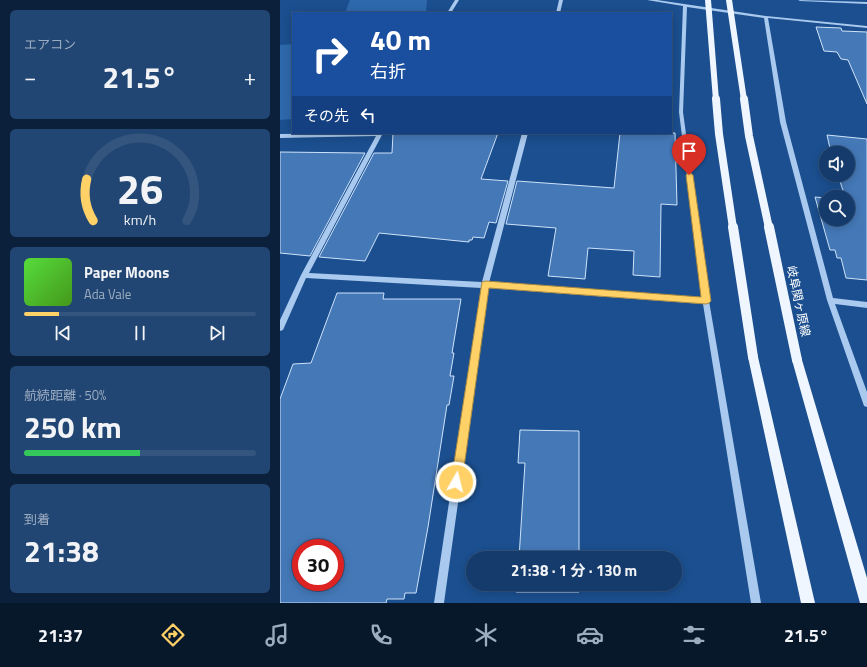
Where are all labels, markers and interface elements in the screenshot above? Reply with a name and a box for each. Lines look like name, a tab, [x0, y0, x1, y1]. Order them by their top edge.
text: 40 m	[370, 18, 431, 61]
icon: right	[304, 28, 356, 80]
text: エアコン	[24, 34, 76, 54]
text: 21.5°	[103, 54, 177, 100]
text: 右折	[370, 58, 406, 85]
text: −	[24, 60, 36, 94]
text: +	[244, 60, 256, 94]
text: その先	[304, 104, 349, 127]
icon: left	[357, 104, 379, 126]
pin	[672, 134, 706, 175]
icon: arrive	[678, 140, 700, 162]
map controls	[819, 146, 855, 226]
button: sound	[819, 146, 855, 182]
text: 26	[117, 157, 163, 220]
button: search	[819, 190, 855, 226]
text: km/h	[124, 208, 156, 230]
text: Paper Moons	[84, 261, 169, 284]
street label: 岐阜関ヶ原線	[782, 264, 816, 338]
text: Ada Vale	[84, 284, 131, 304]
icon: previous	[52, 322, 74, 344]
icon: pause	[129, 322, 151, 344]
icon: next	[206, 322, 228, 344]
text: 航続距離 · 50%	[24, 385, 106, 405]
text: 250 km	[24, 404, 122, 450]
position arrow	[435, 461, 477, 503]
text: 到着	[24, 509, 50, 529]
text: 21:38	[24, 528, 99, 574]
speed limit sign: 30	[292, 539, 344, 591]
text: 21:38 · 1 分 · 130 m	[511, 559, 637, 582]
icon: directions	[159, 621, 187, 649]
icon: music	[263, 621, 291, 649]
icon: phone	[367, 621, 395, 649]
icon: climate	[472, 621, 500, 649]
icon: car	[576, 621, 604, 649]
icon: filters	[680, 621, 708, 649]
text: 21:37	[38, 622, 83, 649]
text: 21.5°	[784, 622, 829, 649]

